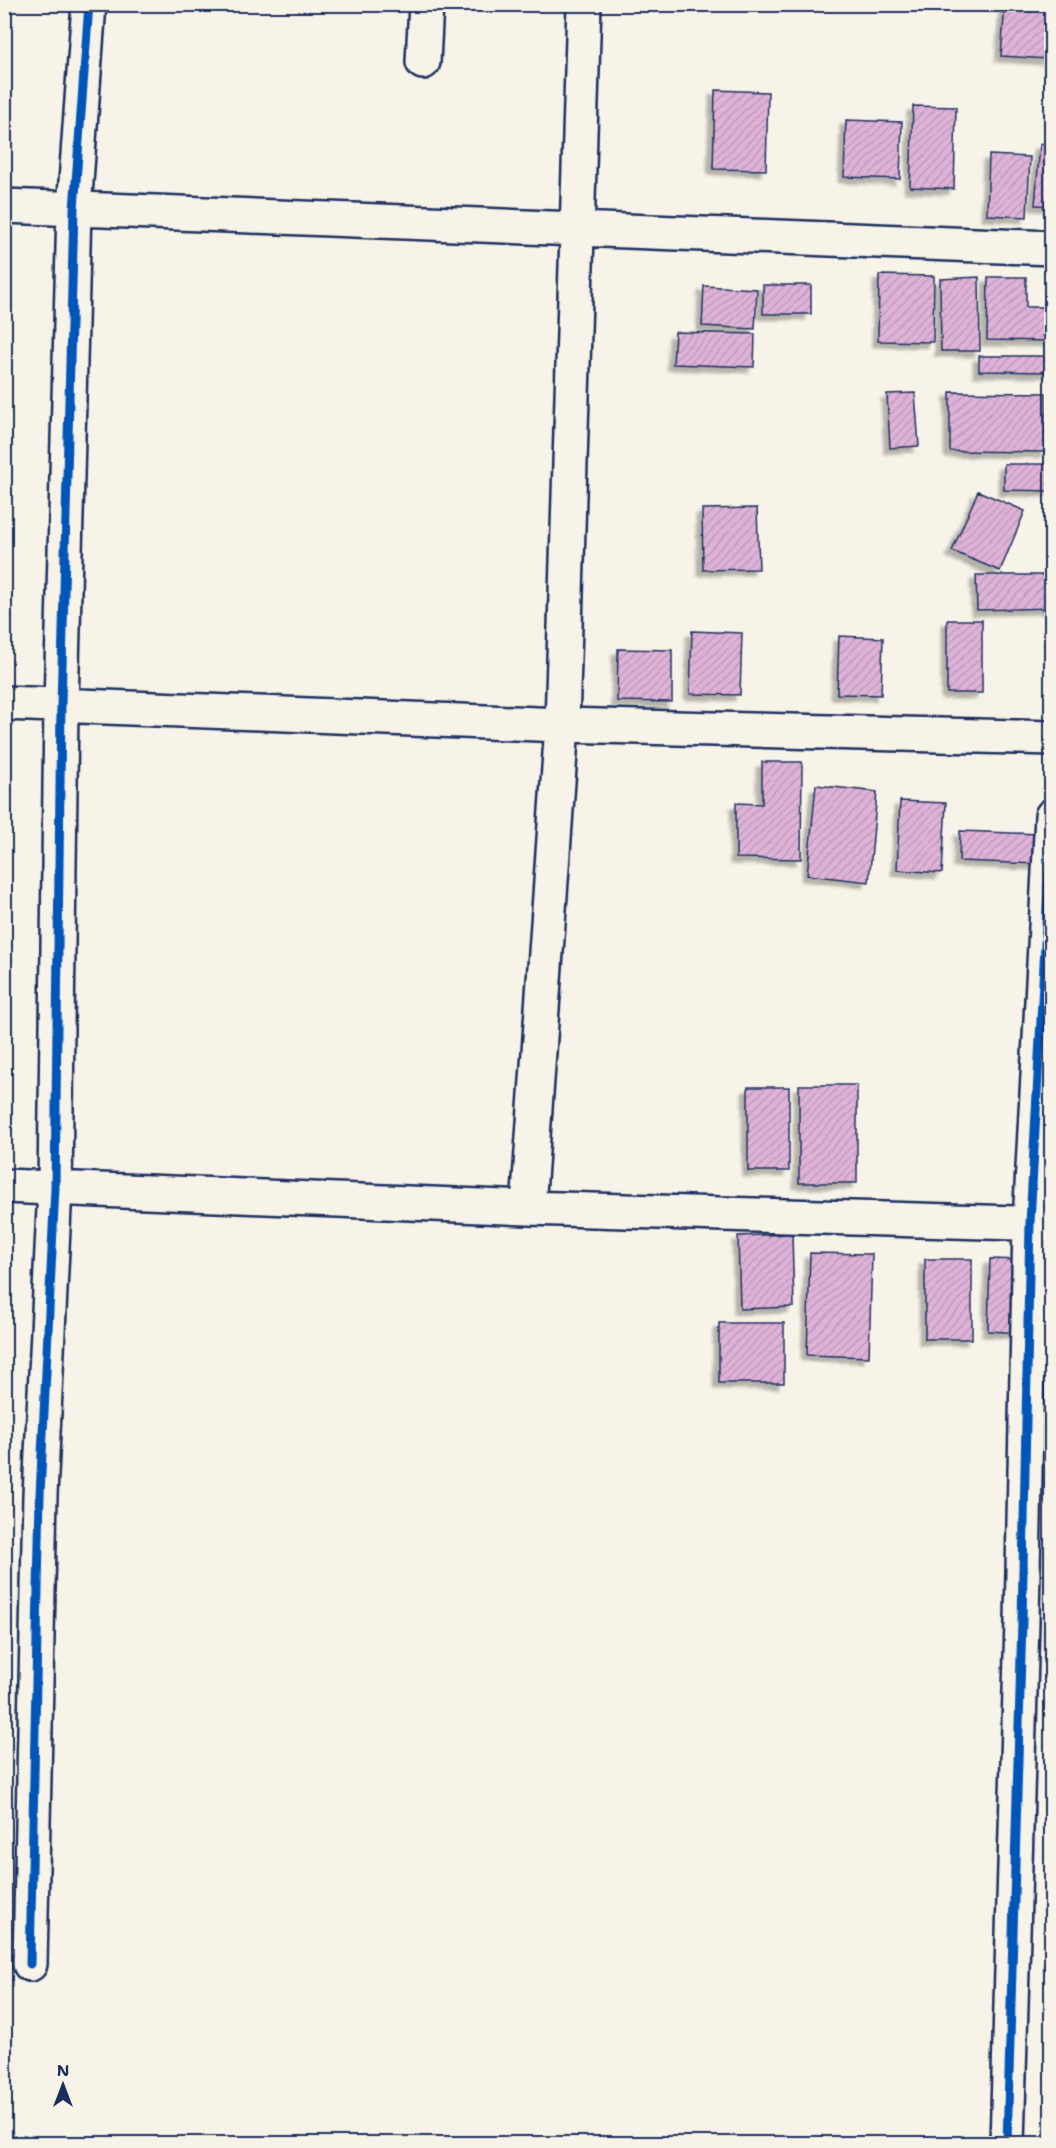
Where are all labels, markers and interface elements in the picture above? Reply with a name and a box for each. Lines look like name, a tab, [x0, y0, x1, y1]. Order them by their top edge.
north arrow	[33, 2055, 93, 2115]
text: N	[57, 2060, 69, 2081]

